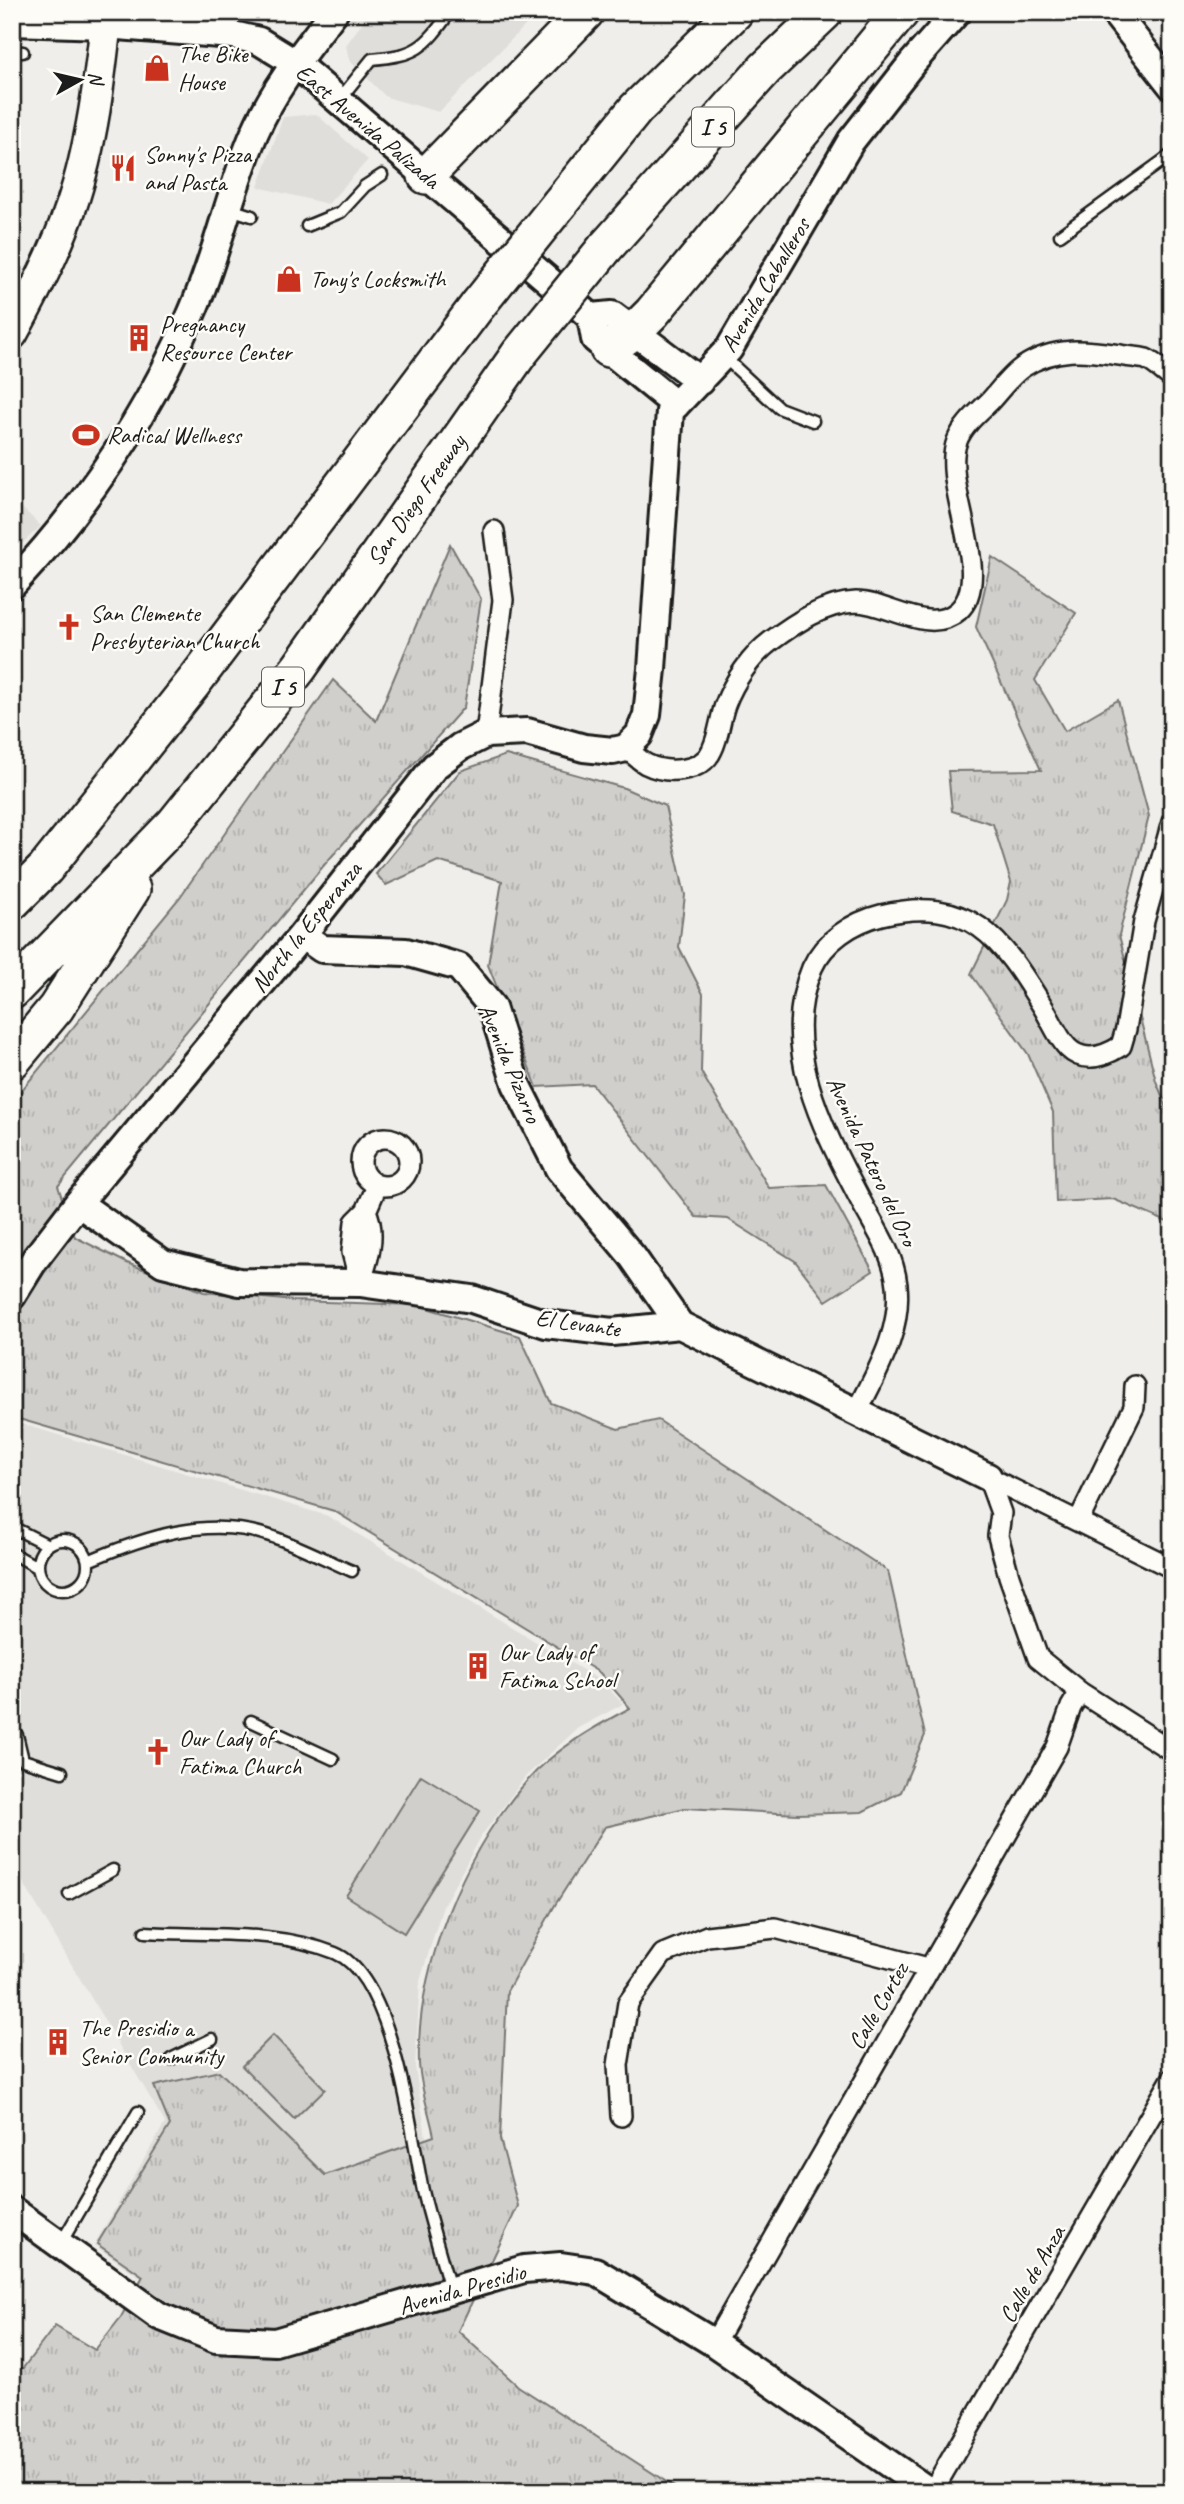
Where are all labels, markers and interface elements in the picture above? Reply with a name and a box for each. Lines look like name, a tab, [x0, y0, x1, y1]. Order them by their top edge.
place label: The Bike House	[178, 39, 250, 97]
north arrow	[46, 46, 116, 116]
shop icon: The Bike House	[142, 53, 172, 83]
street label: East Avenida Palizada	[290, 57, 447, 196]
text: N	[83, 70, 109, 88]
road number: I 5	[692, 108, 734, 146]
place label: Sonny's Pizza and Pasta	[144, 139, 252, 197]
restaurant icon: Sonny's Pizza and Pasta	[108, 153, 138, 183]
street label: Avenida Caballeros	[713, 211, 818, 358]
shop icon: Tony's Locksmith	[274, 264, 304, 294]
place label: Tony's Locksmith	[310, 264, 447, 294]
place label: Pregnancy Resource Center	[160, 309, 294, 367]
building icon: Pregnancy Resource Center	[124, 323, 154, 353]
sports icon: Radical Wellness	[71, 420, 101, 450]
place label: Radical Wellness	[107, 420, 243, 450]
street label: San Diego Freeway	[360, 427, 473, 571]
place label: San Clemente Presbyterian Church	[90, 598, 261, 656]
church icon: San Clemente Presbyterian Church	[54, 612, 84, 642]
road number: I 5	[262, 667, 304, 706]
street label: North la Esperanza	[244, 854, 369, 999]
street label: Avenida Pizarro	[471, 999, 549, 1129]
street label: Avenida Patero del Oro	[820, 1071, 925, 1253]
street label: El Levante	[534, 1302, 624, 1344]
place label: Our Lady of Fatima School	[499, 1637, 619, 1695]
building icon: Our Lady of Fatima School	[463, 1651, 493, 1681]
place label: Our Lady of Fatima Church	[179, 1723, 303, 1781]
church icon: Our Lady of Fatima Church	[143, 1737, 173, 1767]
street label: Calle Cortez	[841, 1955, 916, 2055]
place label: The Presidio a Senior Community	[79, 2013, 225, 2071]
building icon: The Presidio a Senior Community	[43, 2027, 73, 2057]
street label: Calle de Anza	[992, 2219, 1073, 2328]
street label: Avenida Presidio	[395, 2256, 530, 2321]

